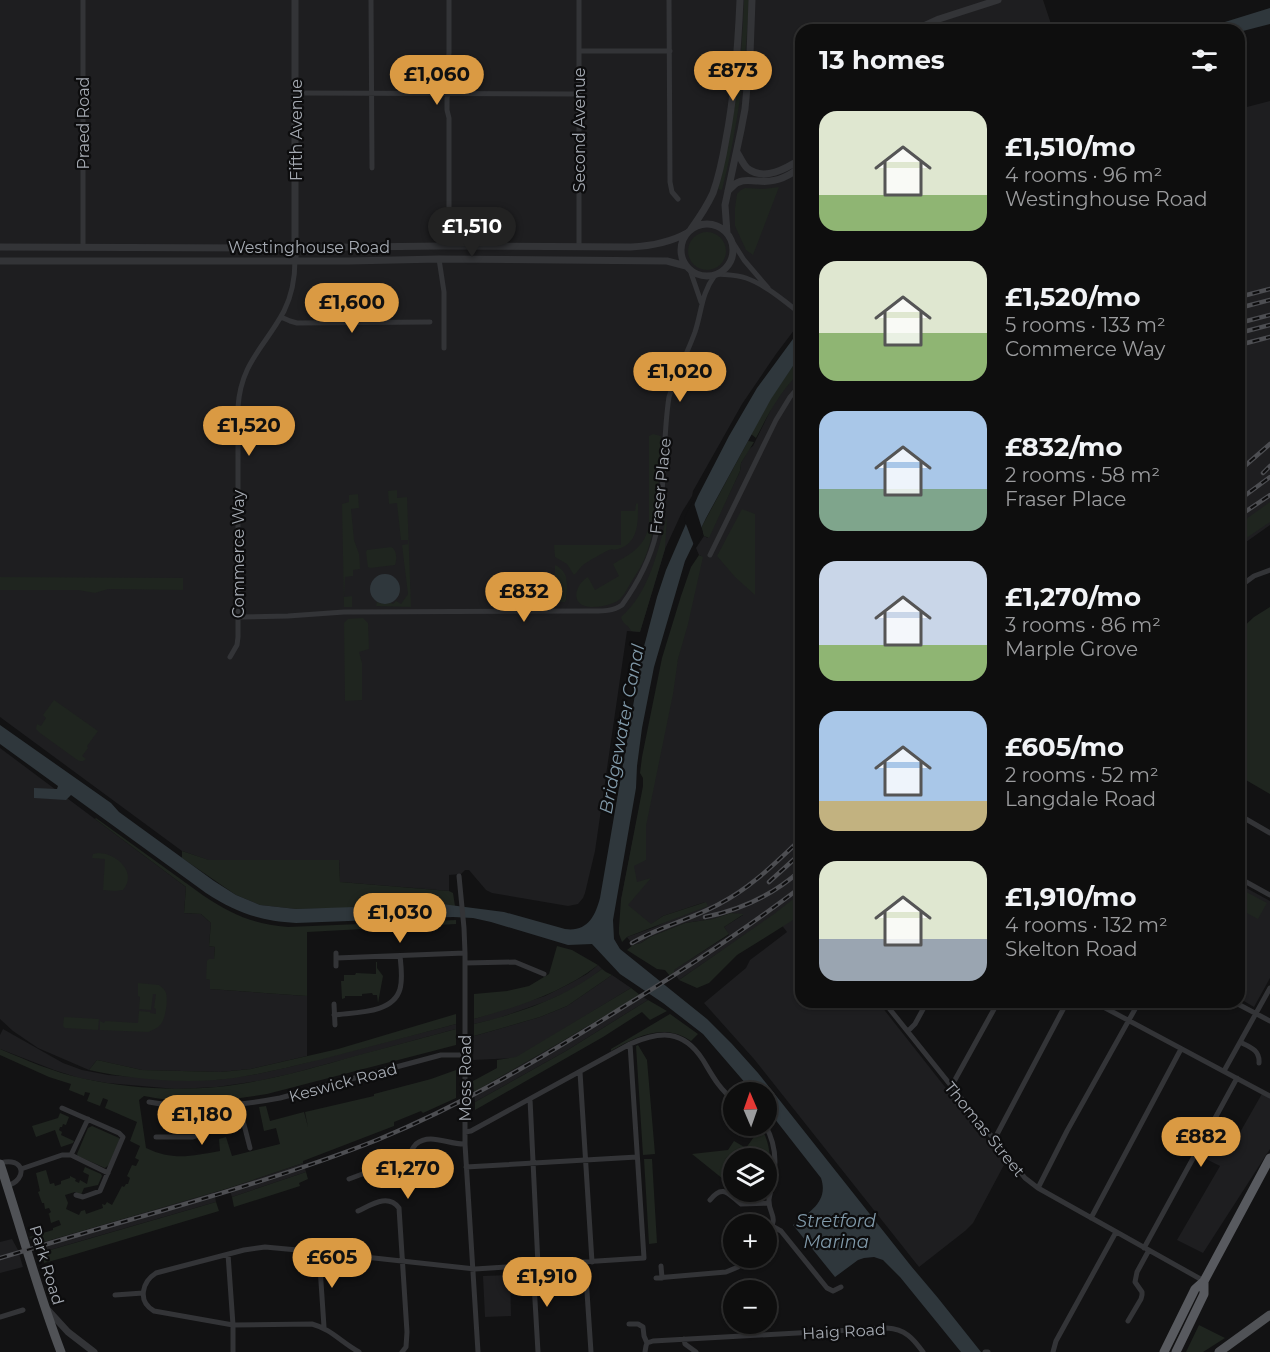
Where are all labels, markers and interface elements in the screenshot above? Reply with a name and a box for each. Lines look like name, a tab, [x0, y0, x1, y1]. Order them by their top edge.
text: 13 homes	[819, 44, 945, 76]
icon: filters	[1188, 44, 1221, 77]
pin: £873	[697, 51, 769, 102]
pin: £1,060	[388, 55, 486, 106]
text: £873	[708, 58, 758, 82]
text: £1,060	[404, 62, 470, 86]
street label: Second Avenue	[570, 68, 589, 192]
street label: Praed Road	[74, 77, 93, 169]
street label: Fifth Avenue	[287, 79, 306, 181]
text: £1,510/mo	[1005, 131, 1135, 163]
icon: home	[867, 135, 939, 207]
text: 4 rooms · 96 m²	[1005, 163, 1162, 187]
text: Westinghouse Road	[1005, 187, 1208, 211]
pin: £1,510	[423, 207, 521, 258]
text: £1,510	[442, 214, 502, 238]
street label: Westinghouse Road	[228, 238, 390, 257]
text: £1,520/mo	[1005, 281, 1141, 313]
pin: £1,600	[303, 283, 401, 334]
icon: home	[867, 285, 939, 357]
text: £1,600	[319, 290, 385, 314]
text: 5 rooms · 133 m²	[1005, 313, 1166, 337]
text: Commerce Way	[1005, 337, 1165, 361]
pin: £1,020	[631, 352, 729, 403]
text: £1,020	[647, 359, 713, 383]
pin: £1,520	[200, 406, 298, 457]
text: £1,520	[217, 413, 281, 437]
text: £832/mo	[1005, 431, 1123, 463]
icon: home	[867, 435, 939, 507]
street label: Fraser Place	[646, 437, 675, 535]
text: 2 rooms · 58 m²	[1005, 463, 1160, 487]
text: Fraser Place	[1005, 487, 1126, 511]
street label: Commerce Way	[229, 490, 248, 618]
pin: £832	[488, 572, 560, 623]
text: £832	[499, 579, 549, 603]
text: £1,270/mo	[1005, 581, 1141, 613]
icon: home	[867, 585, 939, 657]
text: 3 rooms · 86 m²	[1005, 613, 1161, 637]
text: Marple Grove	[1005, 637, 1138, 661]
water label: Bridgewater Canal	[595, 642, 649, 816]
text: £605/mo	[1005, 731, 1124, 763]
icon: home	[867, 735, 939, 807]
text: 2 rooms · 52 m²	[1005, 763, 1159, 787]
text: Langdale Road	[1005, 787, 1156, 811]
text: £1,910/mo	[1005, 881, 1136, 913]
icon: home	[867, 885, 939, 957]
pin: £1,030	[351, 893, 449, 944]
text: £1,030	[367, 900, 433, 924]
text: 4 rooms · 132 m²	[1005, 913, 1168, 937]
text: Skelton Road	[1005, 937, 1137, 961]
street label: Moss Road	[456, 1035, 475, 1121]
street label: Keswick Road	[287, 1059, 399, 1106]
street label: Thomas Street	[940, 1078, 1029, 1181]
north arrow	[723, 1082, 777, 1136]
map controls	[723, 1082, 777, 1334]
pin: £1,180	[153, 1095, 251, 1146]
text: £1,180	[171, 1102, 233, 1126]
pin: £882	[1165, 1117, 1237, 1168]
text: £882	[1176, 1124, 1226, 1148]
button: layers	[723, 1148, 777, 1202]
pin: £1,270	[359, 1149, 457, 1200]
text: £1,270	[376, 1156, 440, 1180]
water label: Stretford Marina	[796, 1210, 877, 1253]
button: +	[723, 1214, 777, 1268]
street label: Park Road	[25, 1223, 68, 1307]
pin: £605	[296, 1238, 368, 1289]
text: £605	[307, 1245, 357, 1269]
pin: £1,910	[498, 1257, 596, 1308]
text: £1,910	[517, 1264, 577, 1288]
button: −	[723, 1280, 777, 1334]
street label: Haig Road	[802, 1320, 886, 1343]

